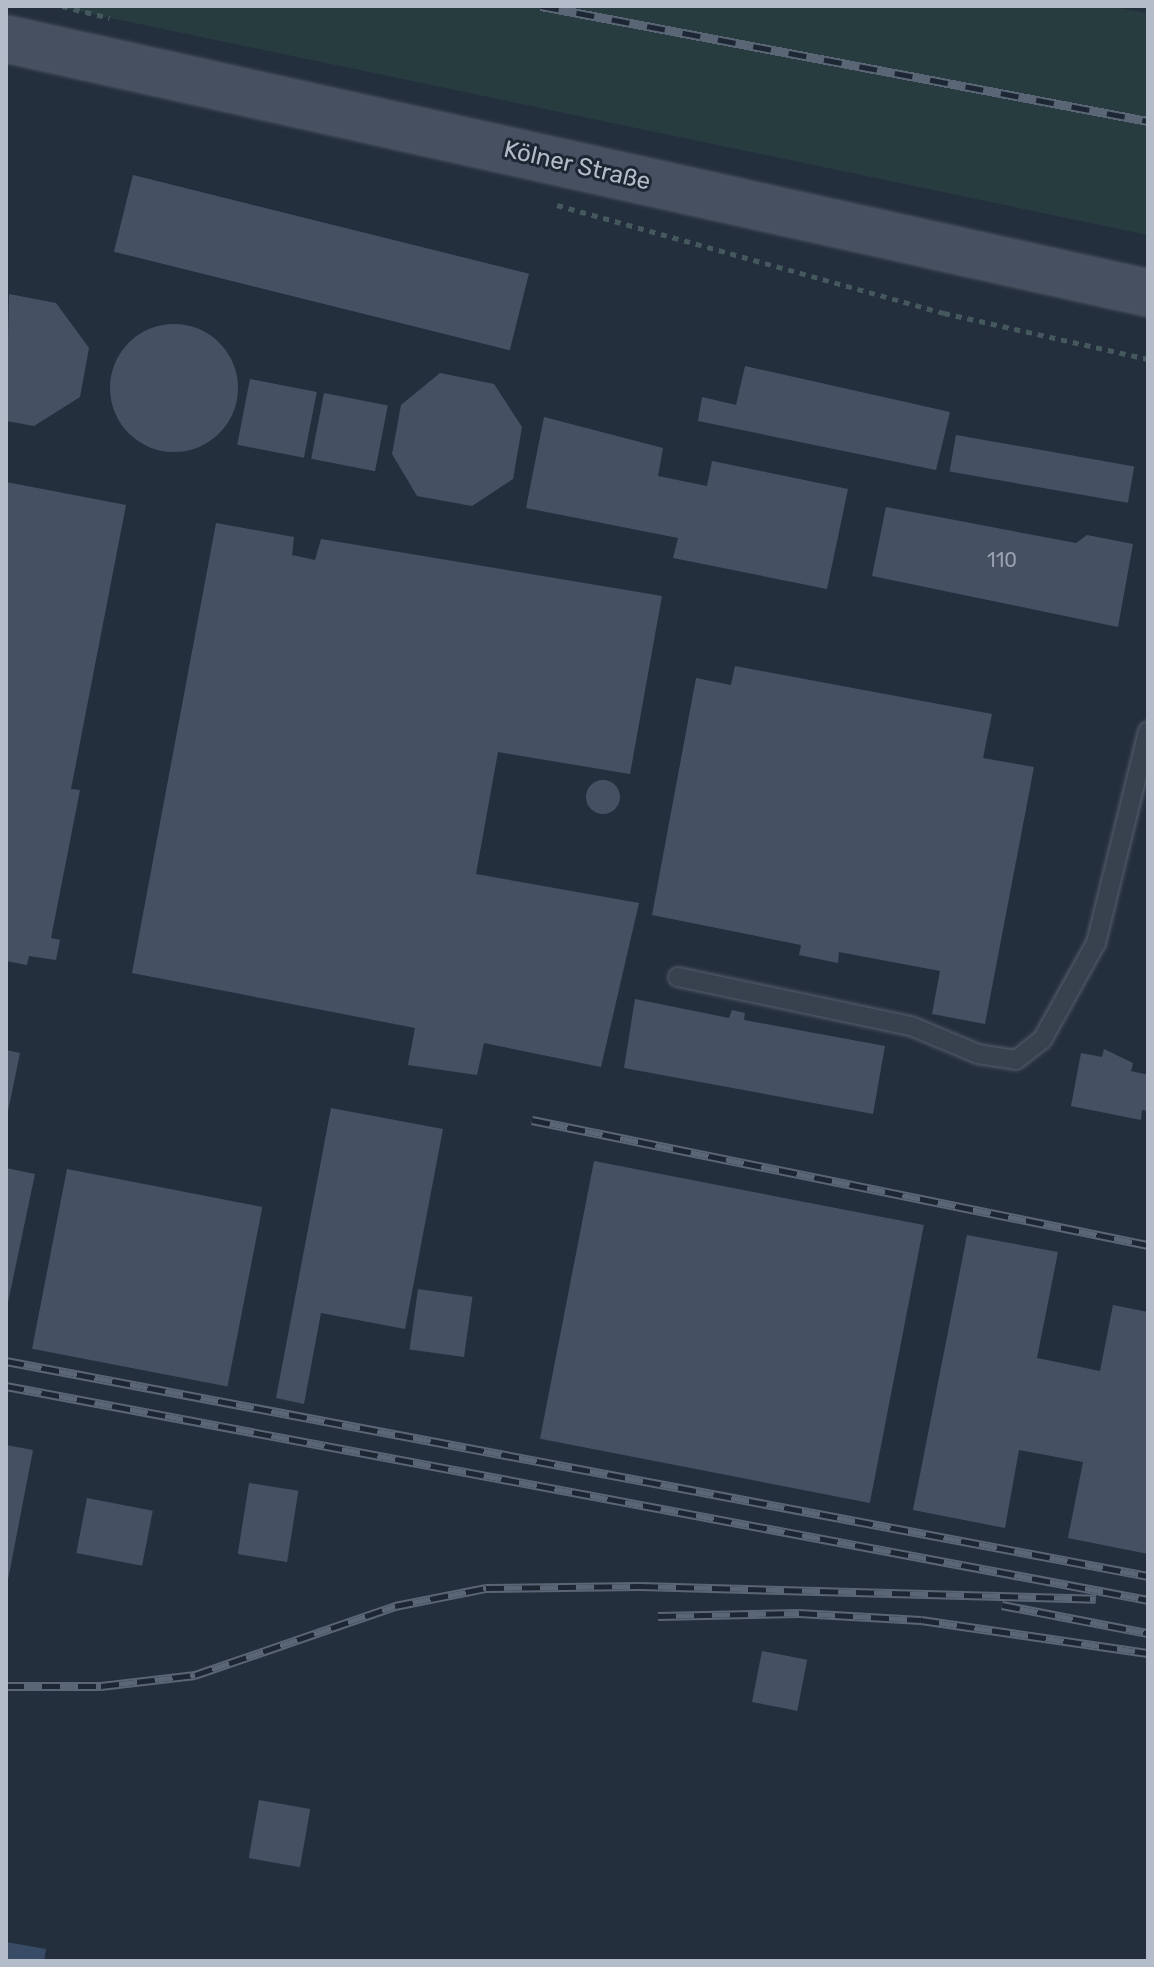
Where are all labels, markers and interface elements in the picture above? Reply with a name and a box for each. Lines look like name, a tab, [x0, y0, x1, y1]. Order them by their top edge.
street label: Kölner Straße	[501, 135, 653, 197]
house number: 110	[987, 548, 1017, 572]

